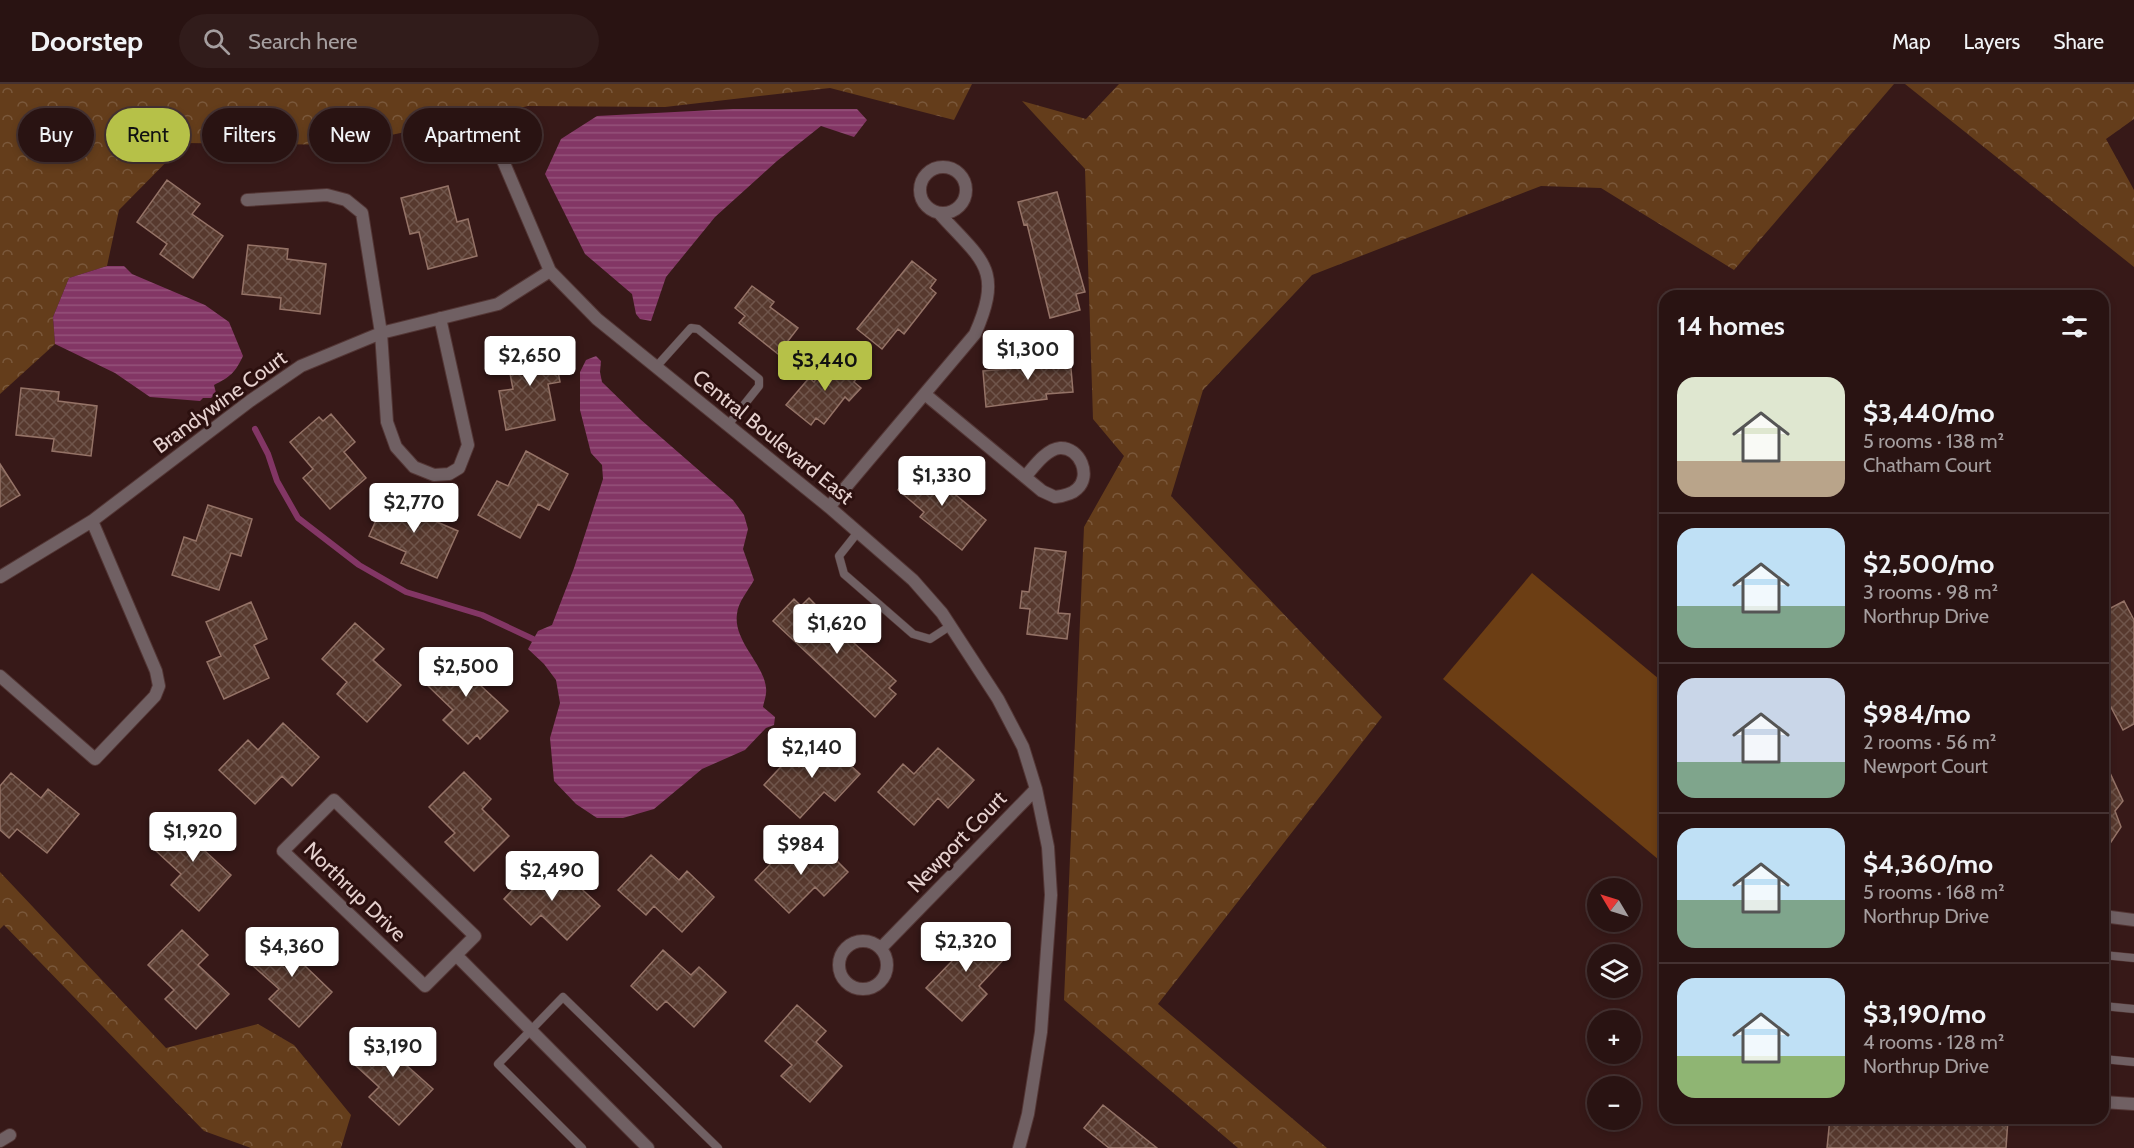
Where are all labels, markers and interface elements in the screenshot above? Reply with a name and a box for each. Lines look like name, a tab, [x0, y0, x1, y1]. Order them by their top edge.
search box	[179, 14, 599, 68]
text: Doorstep	[30, 24, 143, 58]
icon: search	[200, 25, 233, 58]
text: Search here	[248, 28, 357, 55]
text: Map	[1892, 29, 1931, 54]
text: Layers	[1964, 29, 2020, 54]
text: Share	[2053, 29, 2104, 54]
chip: Buy	[18, 108, 94, 162]
chip: Rent	[106, 108, 190, 162]
chip: Filters	[202, 108, 297, 162]
chip: New	[309, 108, 391, 162]
chip: Apartment	[403, 108, 542, 162]
text: 14 homes	[1677, 310, 1785, 342]
icon: filters	[2058, 310, 2091, 343]
pin: $1,300	[979, 330, 1077, 381]
pin: $2,650	[481, 336, 579, 387]
text: $1,300	[997, 337, 1059, 361]
pin: $3,440	[776, 341, 874, 392]
text: $2,650	[499, 343, 561, 367]
street label: Brandywine Court	[148, 345, 291, 458]
text: $3,440	[792, 348, 858, 372]
street label: Central Boulevard East	[688, 364, 859, 509]
text: $3,440/mo	[1863, 397, 1995, 429]
icon: home	[1725, 401, 1797, 473]
text: 5 rooms · 138 m²	[1863, 429, 2004, 453]
text: Chatham Court	[1863, 453, 1991, 477]
pin: $1,330	[893, 456, 991, 507]
text: $1,330	[912, 463, 972, 487]
pin: $2,770	[365, 483, 463, 534]
text: $2,770	[383, 490, 445, 514]
text: $2,500/mo	[1863, 548, 1994, 580]
icon: home	[1725, 552, 1797, 624]
text: 3 rooms · 98 m²	[1863, 580, 1998, 604]
pin: $1,620	[788, 604, 886, 655]
text: Northrup Drive	[1863, 604, 1989, 628]
text: $1,620	[807, 611, 867, 635]
pin: $2,500	[417, 647, 515, 698]
text: $2,500	[433, 654, 499, 678]
text: $984/mo	[1863, 698, 1971, 730]
icon: home	[1725, 702, 1797, 774]
pin: $2,140	[763, 728, 861, 779]
text: 2 rooms · 56 m²	[1863, 730, 1996, 754]
text: $2,140	[782, 735, 842, 759]
text: Newport Court	[1863, 754, 1988, 778]
street label: Newport Court	[902, 786, 1011, 897]
pin: $1,920	[144, 812, 242, 863]
text: $1,920	[163, 819, 223, 843]
pin: $984	[765, 825, 837, 876]
text: $984	[777, 832, 825, 856]
street label: Northrup Drive	[299, 837, 412, 947]
text: $4,360/mo	[1863, 848, 1993, 880]
pin: $2,490	[503, 851, 601, 902]
icon: home	[1725, 852, 1797, 924]
text: $2,490	[520, 858, 584, 882]
north arrow	[1587, 878, 1641, 932]
map controls	[1587, 878, 1641, 1130]
text: 5 rooms · 168 m²	[1863, 880, 2005, 904]
text: Northrup Drive	[1863, 904, 1989, 928]
pin: $2,320	[917, 922, 1015, 973]
pin: $4,360	[243, 927, 341, 978]
text: $2,320	[935, 929, 997, 953]
text: $4,360	[260, 934, 324, 958]
button: layers	[1587, 944, 1641, 998]
text: $3,190/mo	[1863, 998, 1986, 1030]
icon: home	[1725, 1002, 1797, 1074]
button: +	[1587, 1010, 1641, 1064]
pin: $3,190	[344, 1027, 442, 1078]
text: 4 rooms · 128 m²	[1863, 1030, 2005, 1054]
text: $3,190	[363, 1034, 423, 1058]
text: Northrup Drive	[1863, 1054, 1989, 1078]
button: −	[1587, 1076, 1641, 1130]

